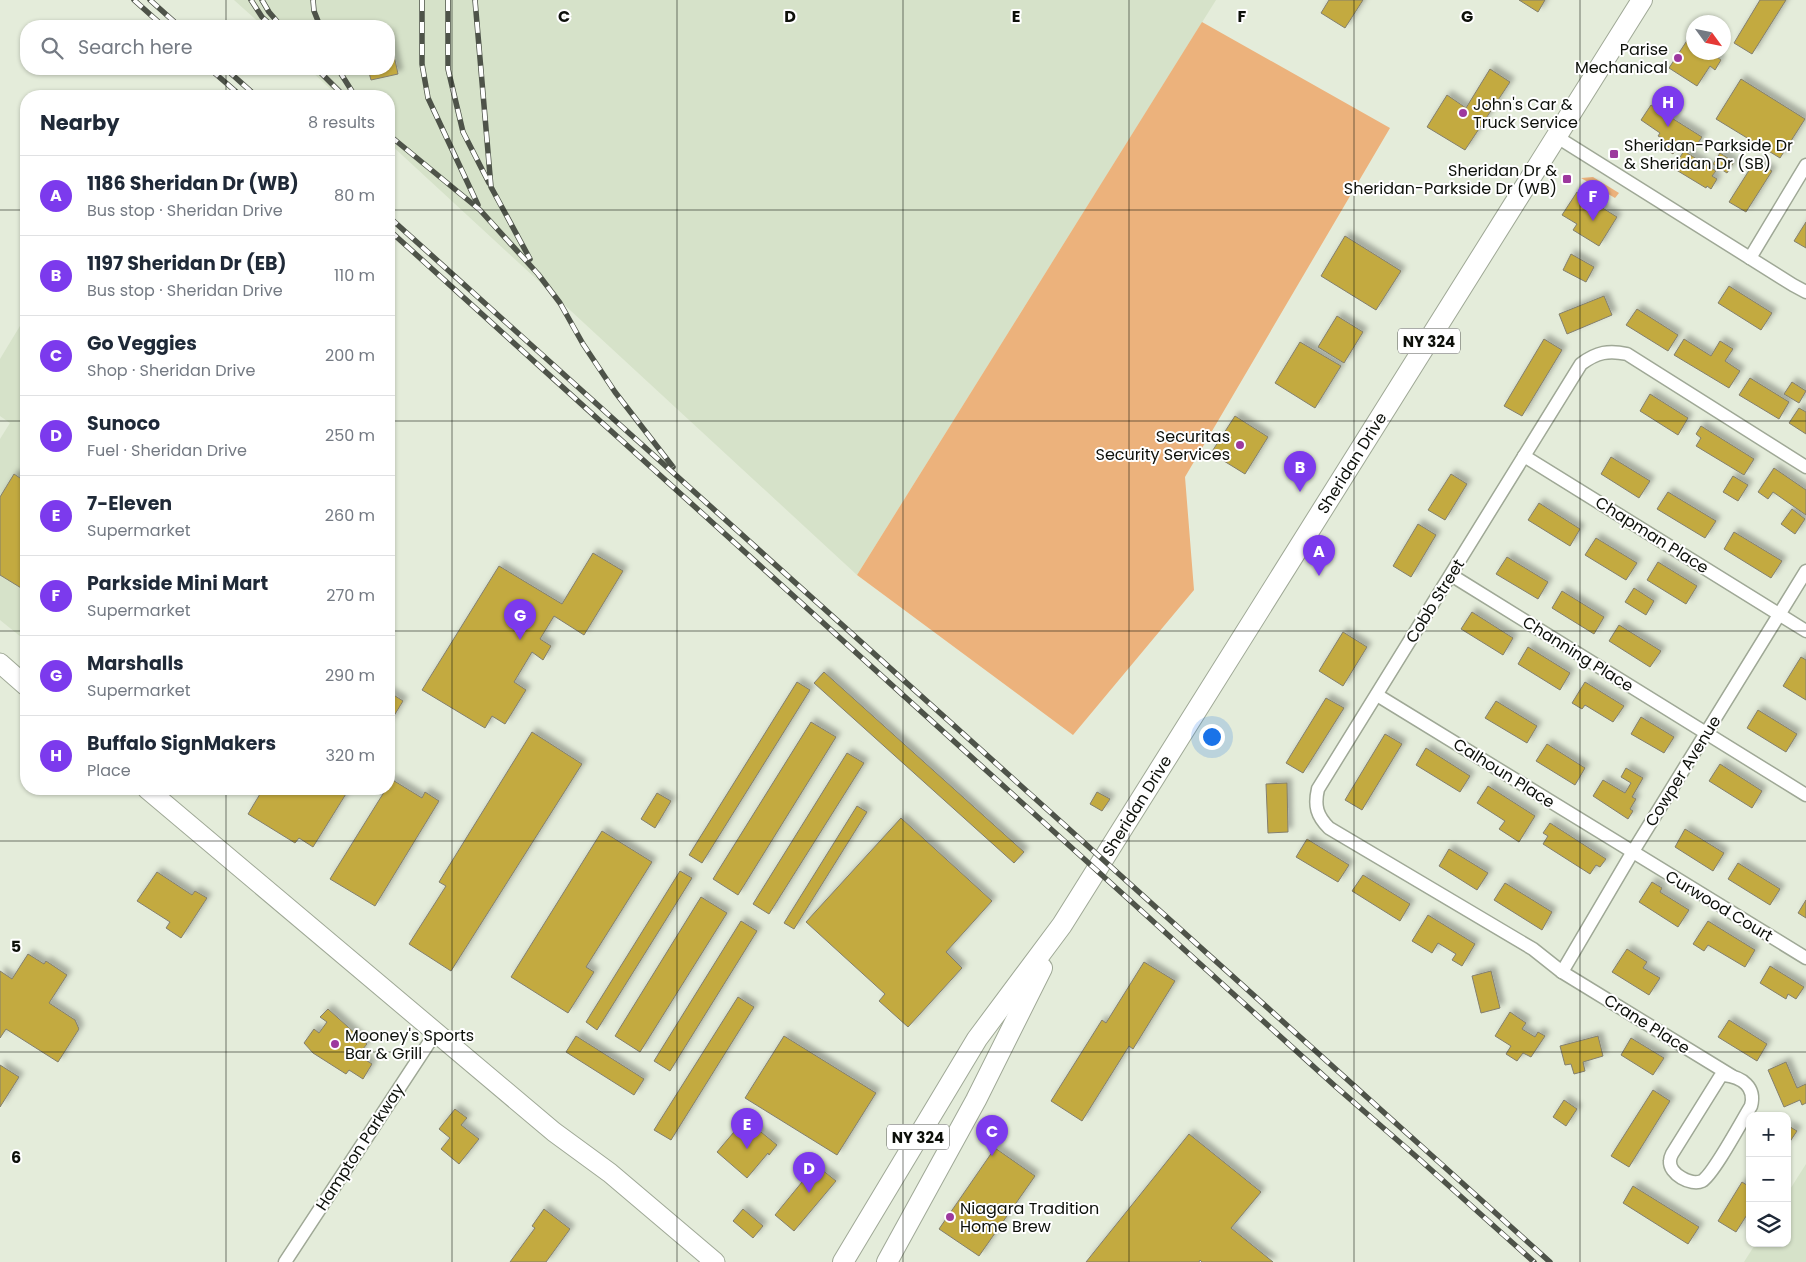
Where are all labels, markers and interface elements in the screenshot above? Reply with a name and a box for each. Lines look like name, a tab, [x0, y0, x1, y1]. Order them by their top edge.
text: C	[558, 5, 570, 28]
text: D	[784, 5, 796, 28]
text: E	[1012, 5, 1020, 28]
text: F	[1238, 5, 1247, 28]
text: G	[1461, 5, 1473, 28]
north arrow	[1686, 15, 1731, 60]
search box	[20, 20, 395, 75]
icon: search	[38, 34, 66, 62]
text: Search here	[78, 34, 192, 61]
place label: Parise Mechanical	[1575, 38, 1668, 79]
marker: Parise Mechanical	[1672, 52, 1684, 64]
pin: H	[1652, 86, 1684, 127]
place label: John's Car & Truck Service	[1473, 93, 1578, 134]
marker: John's Car & Truck Service	[1457, 107, 1469, 119]
text: Nearby	[40, 108, 120, 137]
text: 8 results	[308, 111, 375, 134]
place label: Sheridan-Parkside Dr & Sheridan Dr (SB)	[1624, 134, 1793, 175]
marker: Sheridan-Parkside Dr & Sheridan Dr (SB)	[1608, 148, 1620, 160]
place label: Sheridan Dr & Sheridan-Parkside Dr (WB)	[1344, 159, 1557, 200]
text: 1186 Sheridan Dr (WB)	[87, 170, 299, 197]
marker: Sheridan Dr & Sheridan-Parkside Dr (WB)	[1561, 173, 1573, 185]
pin: F	[1577, 180, 1609, 221]
text: A	[50, 184, 62, 207]
text: 80 m	[334, 184, 375, 207]
text: Bus stop · Sheridan Drive	[87, 199, 283, 222]
text: 1197 Sheridan Dr (EB)	[87, 250, 287, 277]
text: B	[51, 264, 61, 287]
text: 110 m	[334, 264, 375, 287]
text: Bus stop · Sheridan Drive	[87, 279, 283, 302]
road number: NY 324	[1398, 328, 1460, 354]
text: Go Veggies	[87, 330, 197, 357]
text: C	[50, 344, 62, 367]
text: 200 m	[325, 344, 375, 367]
text: Shop · Sheridan Drive	[87, 359, 255, 382]
street label: Sheridan Drive	[1312, 408, 1392, 518]
text: Sunoco	[87, 410, 160, 437]
text: D	[50, 424, 62, 447]
text: 250 m	[325, 424, 375, 447]
place label: Securitas Security Services	[1096, 425, 1230, 466]
text: Fuel · Sheridan Drive	[87, 439, 247, 462]
marker: Securitas Security Services	[1234, 439, 1246, 451]
pin: B	[1284, 451, 1316, 492]
text: 7-Eleven	[87, 490, 172, 517]
street label: Chapman Place	[1591, 491, 1713, 579]
text: E	[52, 504, 60, 527]
text: 260 m	[325, 504, 375, 527]
text: Supermarket	[87, 519, 191, 542]
pin: A	[1303, 535, 1335, 576]
street label: Cobb Street	[1400, 554, 1470, 648]
text: Parkside Mini Mart	[87, 570, 268, 597]
text: F	[52, 584, 60, 607]
text: 270 m	[326, 584, 375, 607]
text: Supermarket	[87, 599, 191, 622]
pin: G	[504, 599, 536, 640]
street label: Channing Place	[1518, 611, 1638, 697]
text: Marshalls	[87, 650, 184, 677]
text: G	[50, 664, 62, 687]
text: 290 m	[325, 664, 375, 687]
text: Supermarket	[87, 679, 191, 702]
street label: Cowper Avenue	[1640, 711, 1726, 831]
your location	[1199, 724, 1225, 750]
text: Buffalo SignMakers	[87, 730, 276, 757]
street label: Calhoun Place	[1449, 733, 1559, 814]
text: H	[50, 744, 62, 767]
text: 320 m	[326, 744, 375, 767]
street label: Sheridan Drive	[1097, 751, 1177, 861]
text: Place	[87, 759, 131, 782]
street label: Curwood Court	[1661, 865, 1777, 947]
text: 5	[11, 935, 21, 958]
street label: Crane Place	[1600, 988, 1694, 1060]
place label: Mooney's Sports Bar & Grill	[345, 1024, 474, 1065]
marker: Mooney's Sports Bar & Grill	[329, 1038, 341, 1050]
street label: Hampton Parkway	[310, 1079, 410, 1215]
pin: E	[731, 1108, 763, 1149]
map controls	[1746, 1112, 1791, 1247]
button: +	[1746, 1112, 1791, 1157]
pin: C	[976, 1115, 1008, 1156]
road number: NY 324	[887, 1124, 949, 1150]
text: 6	[11, 1146, 21, 1169]
pin: D	[793, 1152, 825, 1193]
button: −	[1746, 1157, 1791, 1202]
place label: Niagara Tradition Home Brew	[960, 1197, 1099, 1238]
button: layers	[1746, 1202, 1791, 1247]
marker: Niagara Tradition Home Brew	[944, 1211, 956, 1223]

